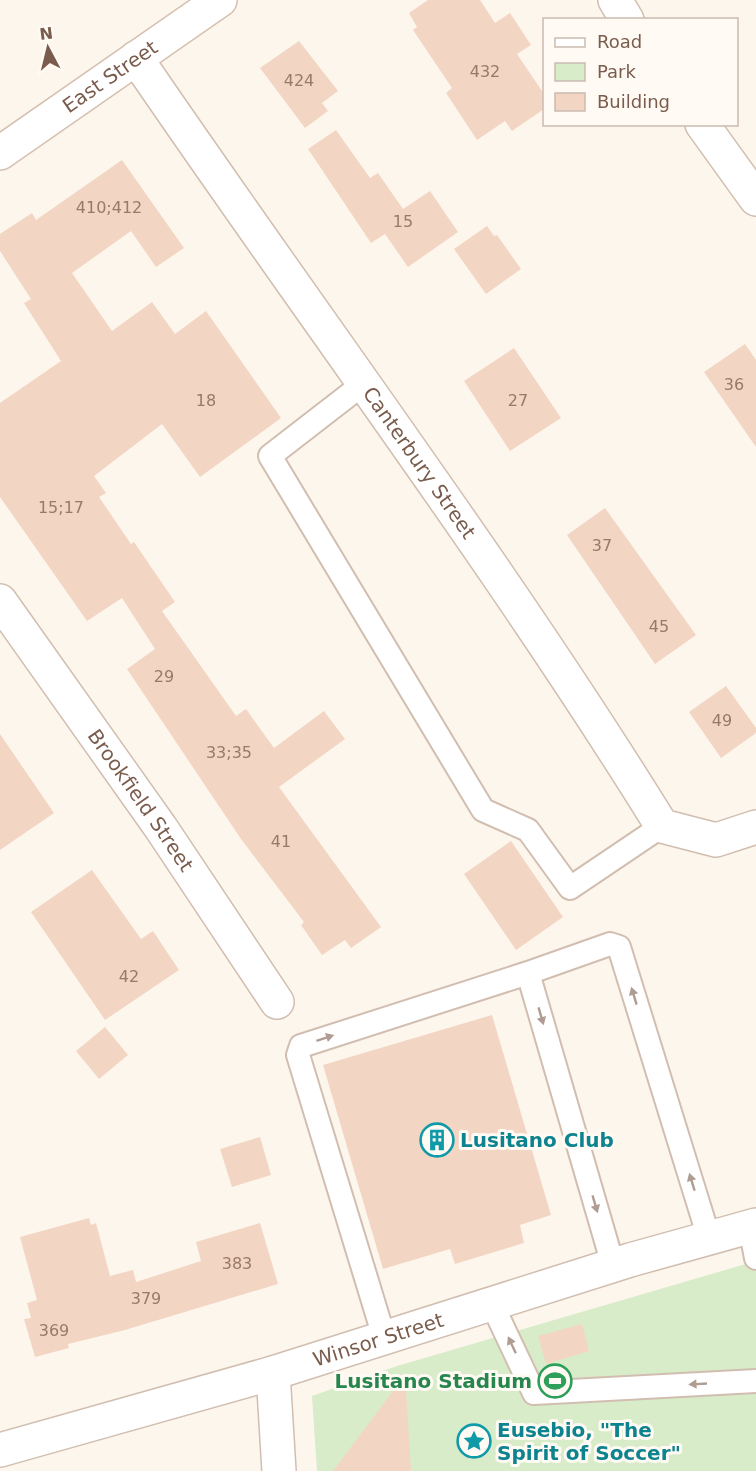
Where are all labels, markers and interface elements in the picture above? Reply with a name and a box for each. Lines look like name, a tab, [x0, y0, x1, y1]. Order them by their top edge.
north arrow	[18, 18, 78, 78]
legend	[543, 18, 738, 126]
text: N	[38, 23, 54, 44]
text: Road	[597, 31, 642, 52]
street label: East Street	[58, 35, 162, 118]
text: Park	[597, 61, 636, 82]
house number: 432	[470, 62, 500, 81]
house number: 424	[284, 71, 314, 90]
text: Building	[597, 91, 670, 112]
house number: 410;412	[76, 198, 142, 217]
house number: 15	[393, 212, 413, 231]
house number: 36	[724, 375, 744, 394]
street label: Canterbury Street	[358, 382, 481, 543]
house number: 18	[196, 391, 216, 410]
house number: 27	[508, 391, 528, 410]
house number: 15;17	[38, 498, 84, 517]
house number: 37	[592, 536, 612, 555]
house number: 45	[649, 617, 669, 636]
house number: 29	[154, 667, 174, 686]
house number: 49	[712, 711, 732, 730]
street label: Brookfield Street	[83, 725, 199, 876]
house number: 33;35	[206, 743, 252, 762]
house number: 41	[271, 832, 291, 851]
house number: 42	[119, 967, 139, 986]
one-way arrow	[629, 987, 638, 1005]
one-way arrow	[537, 1007, 546, 1025]
one-way arrow	[316, 1033, 334, 1042]
building icon: Lusitano Club	[419, 1122, 455, 1158]
place label: Lusitano Club	[460, 1128, 614, 1152]
one-way arrow	[686, 1173, 696, 1191]
one-way arrow	[591, 1195, 600, 1213]
house number: 383	[222, 1254, 252, 1273]
house number: 379	[131, 1289, 161, 1308]
street label: Winsor Street	[310, 1308, 447, 1372]
house number: 369	[39, 1321, 69, 1340]
one-way arrow	[507, 1337, 516, 1354]
sports icon: Lusitano Stadium	[537, 1363, 573, 1399]
place label: Lusitano Stadium	[335, 1369, 532, 1393]
one-way arrow	[688, 1379, 707, 1388]
place label: Eusebio, "The Spirit of Soccer"	[497, 1418, 681, 1465]
place icon: Eusebio, "The Spirit of Soccer"	[456, 1423, 492, 1459]

